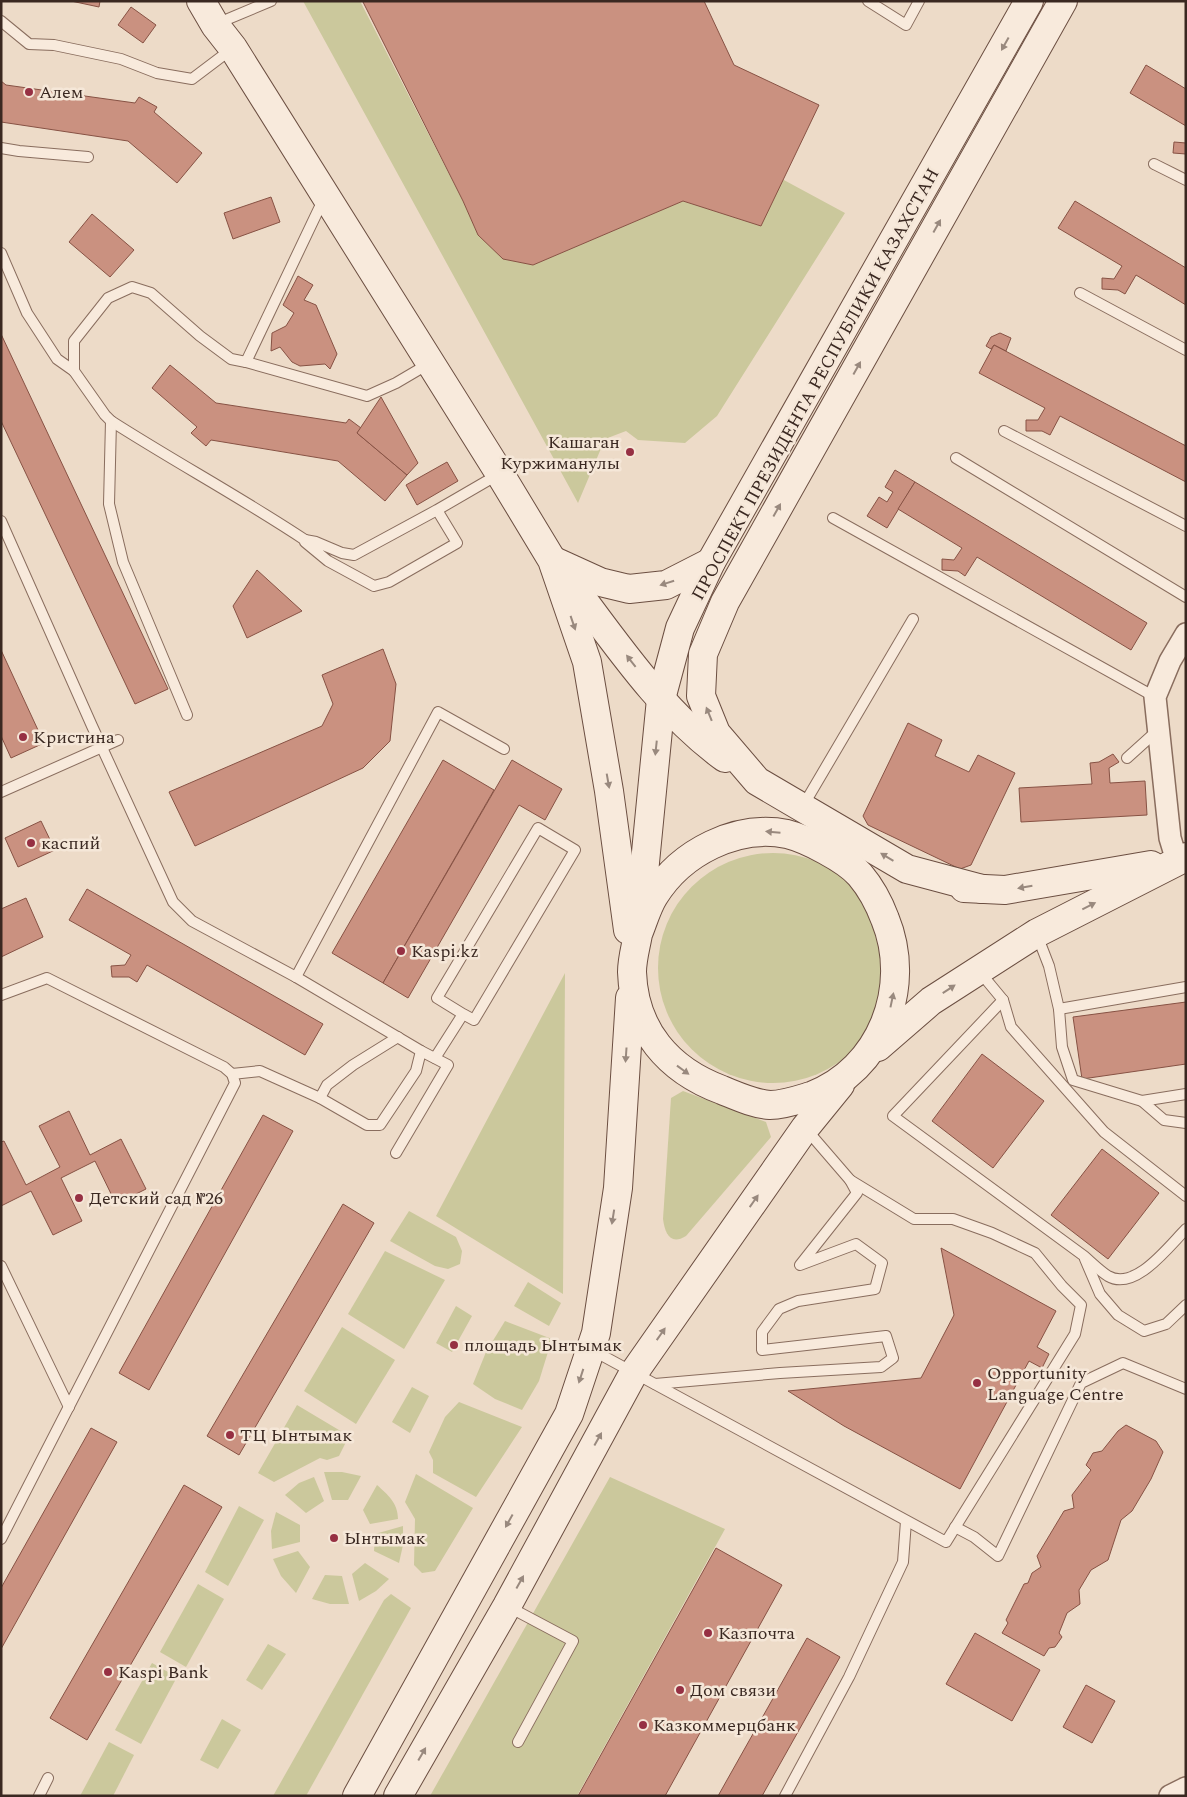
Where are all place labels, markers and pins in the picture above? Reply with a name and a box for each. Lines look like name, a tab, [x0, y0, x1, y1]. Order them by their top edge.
place label: Алем	[39, 79, 83, 106]
marker: Алем	[23, 86, 35, 98]
place label: Кашаган Куржиманулы	[500, 429, 620, 477]
marker: Кашаган Куржиманулы	[624, 446, 636, 458]
place label: Кристина	[33, 724, 115, 751]
marker: Кристина	[17, 731, 29, 743]
place label: каспий	[41, 830, 100, 857]
marker: каспий	[25, 837, 37, 849]
place label: Kaspi.kz	[411, 938, 479, 965]
marker: Kaspi.kz	[395, 945, 407, 957]
place label: Детский сад №26	[89, 1185, 223, 1212]
marker: Детский сад №26	[73, 1192, 85, 1204]
place label: площадь Ынтымак	[464, 1332, 622, 1359]
marker: площадь Ынтымак	[448, 1339, 460, 1351]
place label: Opportunity Language Centre	[987, 1360, 1124, 1408]
marker: Opportunity Language Centre	[971, 1377, 983, 1389]
place label: ТЦ Ынтымак	[240, 1422, 352, 1449]
marker: ТЦ Ынтымак	[224, 1429, 236, 1441]
place label: Ынтымак	[344, 1525, 425, 1552]
marker: Ынтымак	[328, 1532, 340, 1544]
place label: Казпочта	[718, 1620, 795, 1647]
marker: Казпочта	[702, 1627, 714, 1639]
place label: Kaspi Bank	[118, 1659, 209, 1686]
marker: Kaspi Bank	[102, 1666, 114, 1678]
place label: Дом связи	[690, 1677, 776, 1704]
marker: Дом связи	[674, 1684, 686, 1696]
place label: Казкоммерцбанк	[653, 1712, 796, 1739]
marker: Казкоммерцбанк	[637, 1719, 649, 1731]

